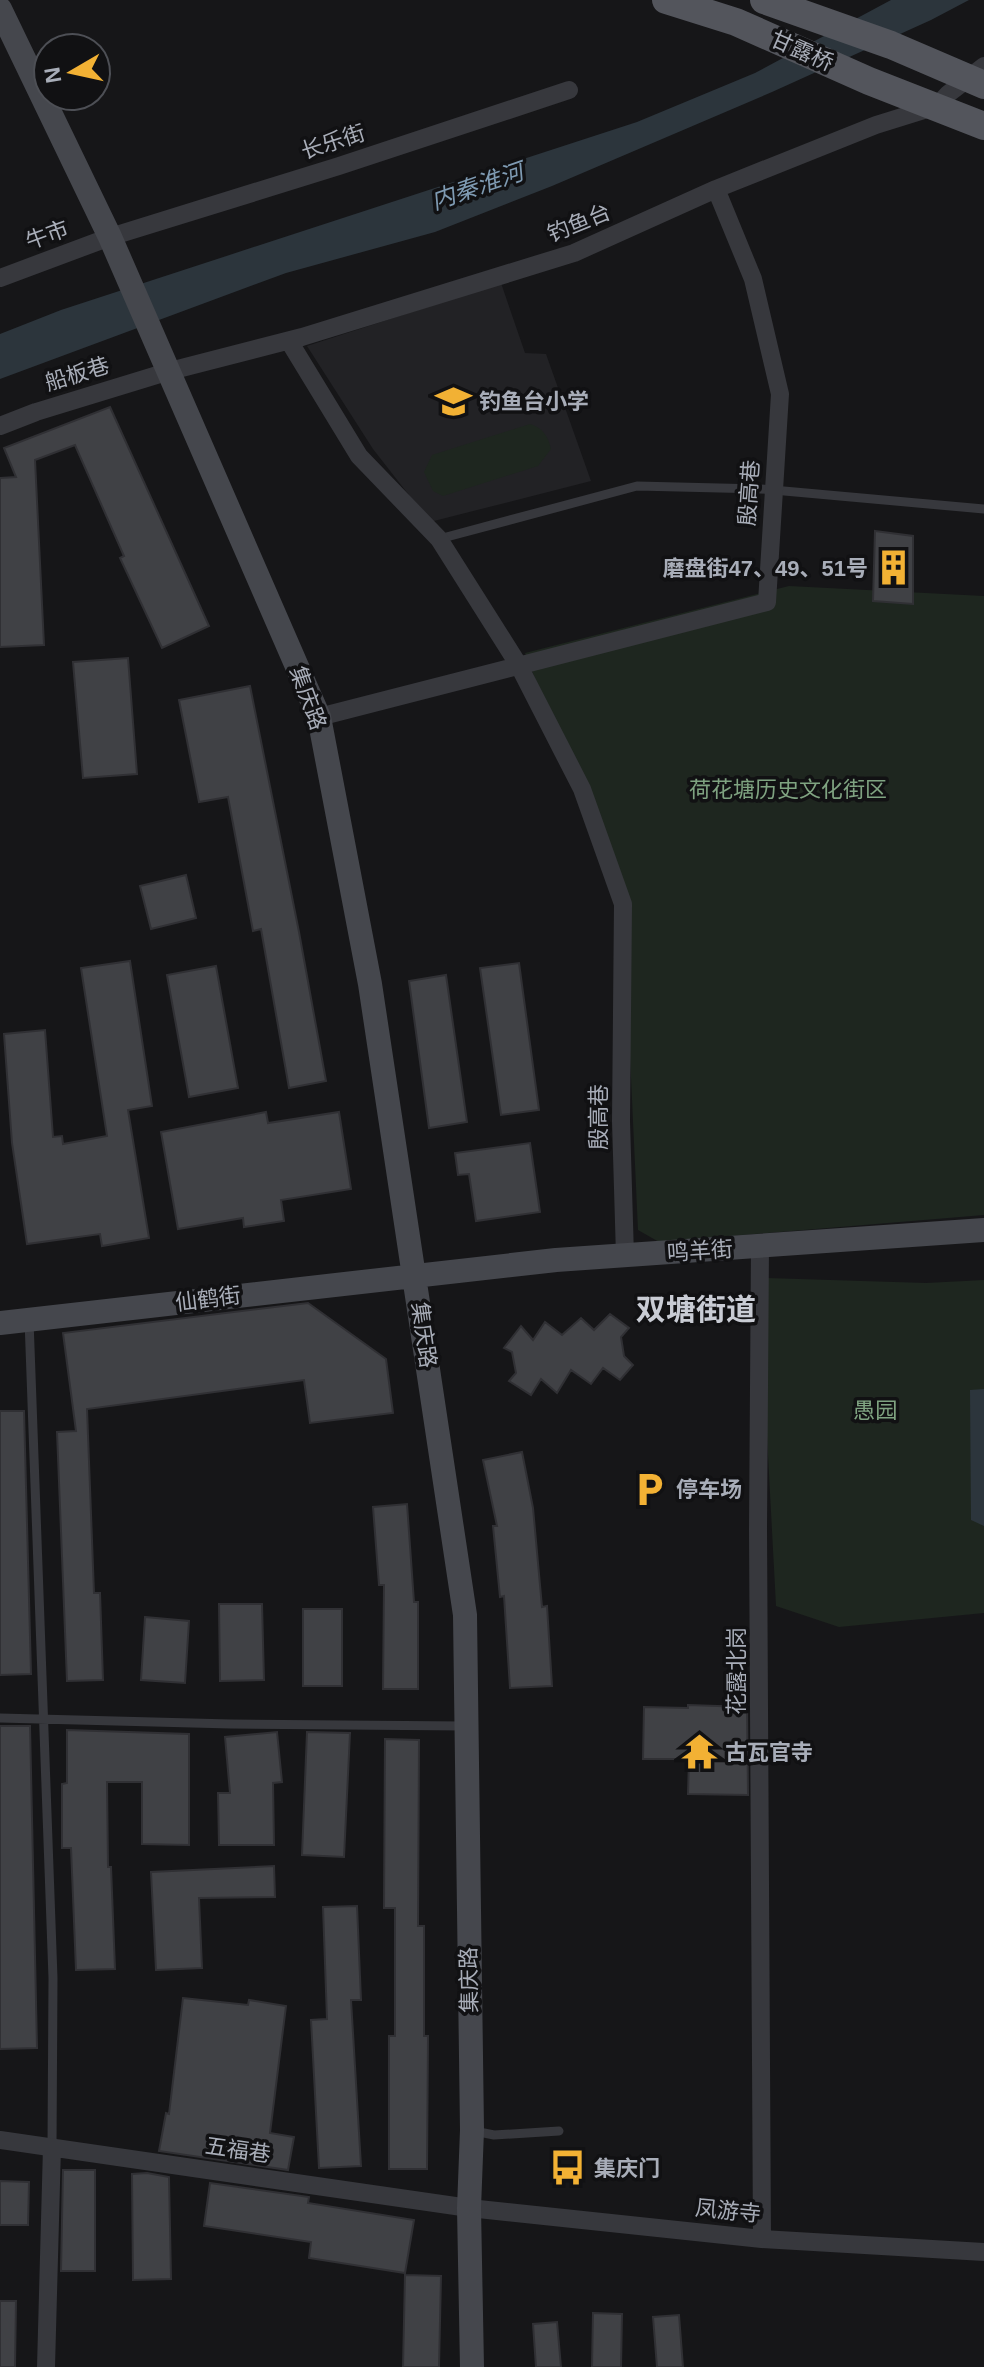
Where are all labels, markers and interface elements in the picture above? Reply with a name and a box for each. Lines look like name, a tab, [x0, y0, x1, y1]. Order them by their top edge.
street label: 甘露桥	[767, 26, 837, 76]
north arrow	[32, 32, 112, 112]
text: N	[39, 65, 66, 85]
street label: 长乐街	[298, 120, 368, 164]
water label: 内秦淮河	[427, 156, 531, 214]
street label: 钓鱼台	[544, 199, 614, 247]
street label: 牛市	[22, 216, 72, 254]
street label: 船板巷	[42, 352, 112, 396]
school or university icon: 钓鱼台小学	[434, 382, 472, 420]
place label: 钓鱼台小学	[479, 389, 589, 414]
street label: 殷高巷	[734, 459, 764, 527]
building icon: 磨盘街47、49、51号	[875, 549, 913, 587]
place label: 磨盘街47、49、51号	[663, 556, 868, 581]
street label: 集庆路	[285, 663, 331, 733]
park label: 荷花塘历史文化街区	[689, 777, 887, 802]
street label: 殷高巷	[586, 1084, 611, 1150]
street label: 鸣羊街	[666, 1236, 734, 1266]
street label: 仙鹤街	[174, 1283, 242, 1315]
district label: 双塘街道	[636, 1293, 756, 1326]
street label: 集庆路	[407, 1301, 441, 1369]
park label: 愚园	[853, 1398, 897, 1423]
parking icon: 停车场	[631, 1470, 669, 1508]
place label: 停车场	[676, 1477, 742, 1502]
street label: 花露北岗	[724, 1627, 749, 1715]
temple icon: 古瓦官寺	[680, 1733, 718, 1771]
place label: 古瓦官寺	[725, 1740, 813, 1765]
street label: 集庆路	[456, 1947, 482, 2013]
street label: 五福巷	[204, 2133, 272, 2167]
bus stop icon: 集庆门	[549, 2149, 587, 2187]
place label: 集庆门	[594, 2156, 660, 2181]
street label: 凤游寺	[694, 2195, 762, 2227]

